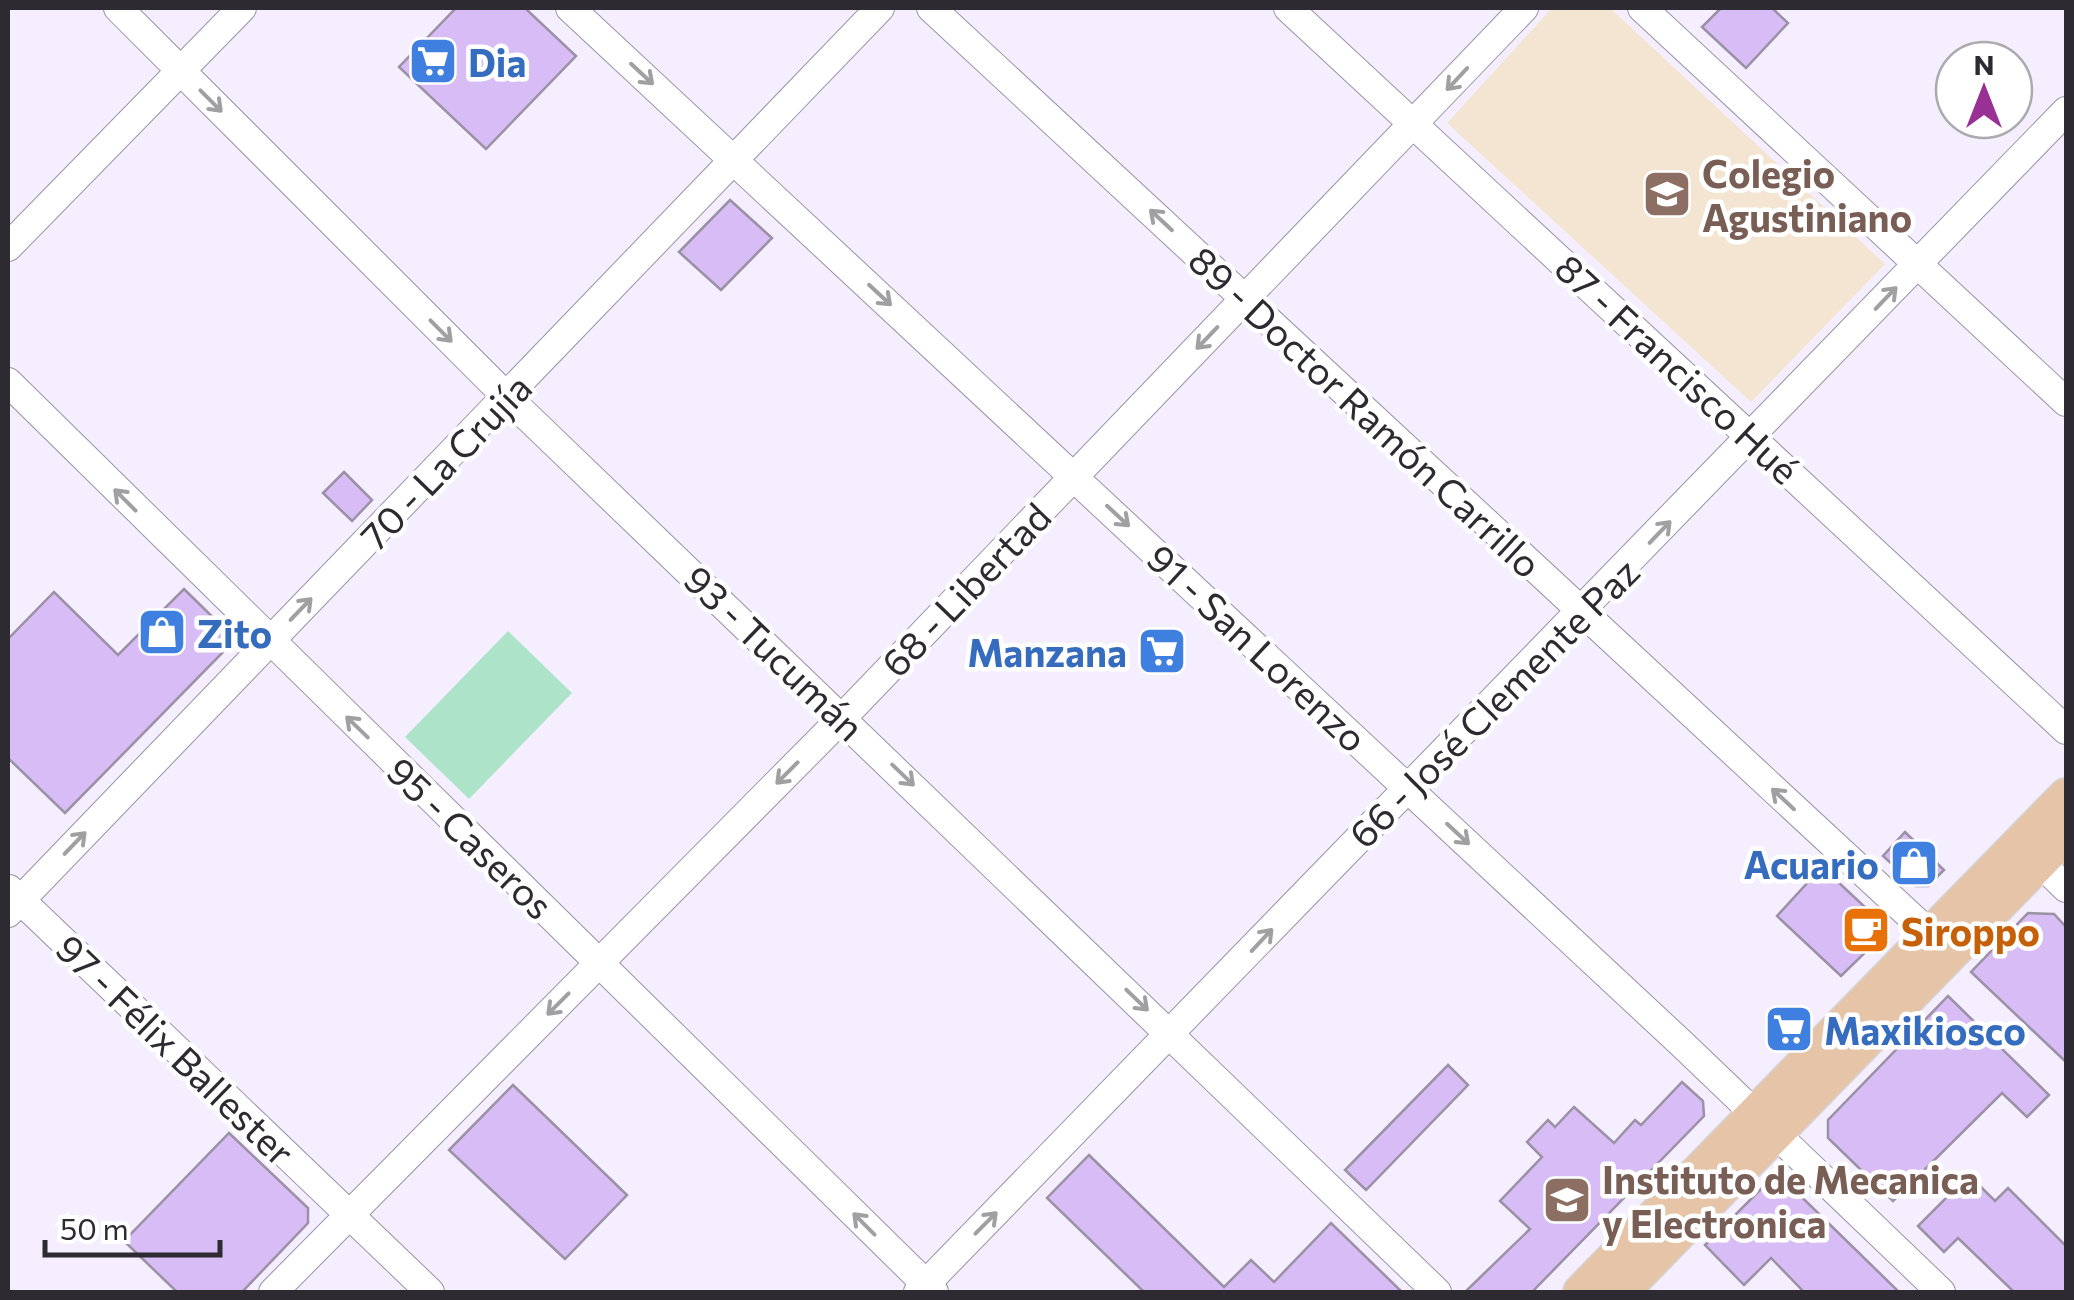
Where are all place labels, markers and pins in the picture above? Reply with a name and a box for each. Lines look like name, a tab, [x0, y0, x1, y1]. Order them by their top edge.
supermarket icon: Dia	[407, 35, 459, 87]
place label: Dia	[468, 38, 526, 85]
place label: Colegio Agustiniano	[1702, 149, 1912, 240]
school or university icon: Colegio Agustiniano	[1641, 168, 1693, 220]
shop icon: Zito	[136, 606, 188, 658]
place label: Zito	[197, 609, 272, 656]
supermarket icon: Manzana	[1136, 625, 1188, 677]
place label: Manzana	[967, 628, 1127, 675]
shop icon: Acuario	[1888, 837, 1940, 889]
place label: Acuario	[1744, 840, 1879, 887]
cafe icon: Siroppo	[1840, 904, 1892, 956]
place label: Siroppo	[1901, 907, 2040, 954]
supermarket icon: Maxikiosco	[1763, 1003, 1815, 1055]
place label: Maxikiosco	[1824, 1006, 2026, 1053]
place label: Instituto de Mecanica y Electronica	[1602, 1155, 1979, 1246]
school or university icon: Instituto de Mecanica y Electronica	[1541, 1174, 1593, 1226]

